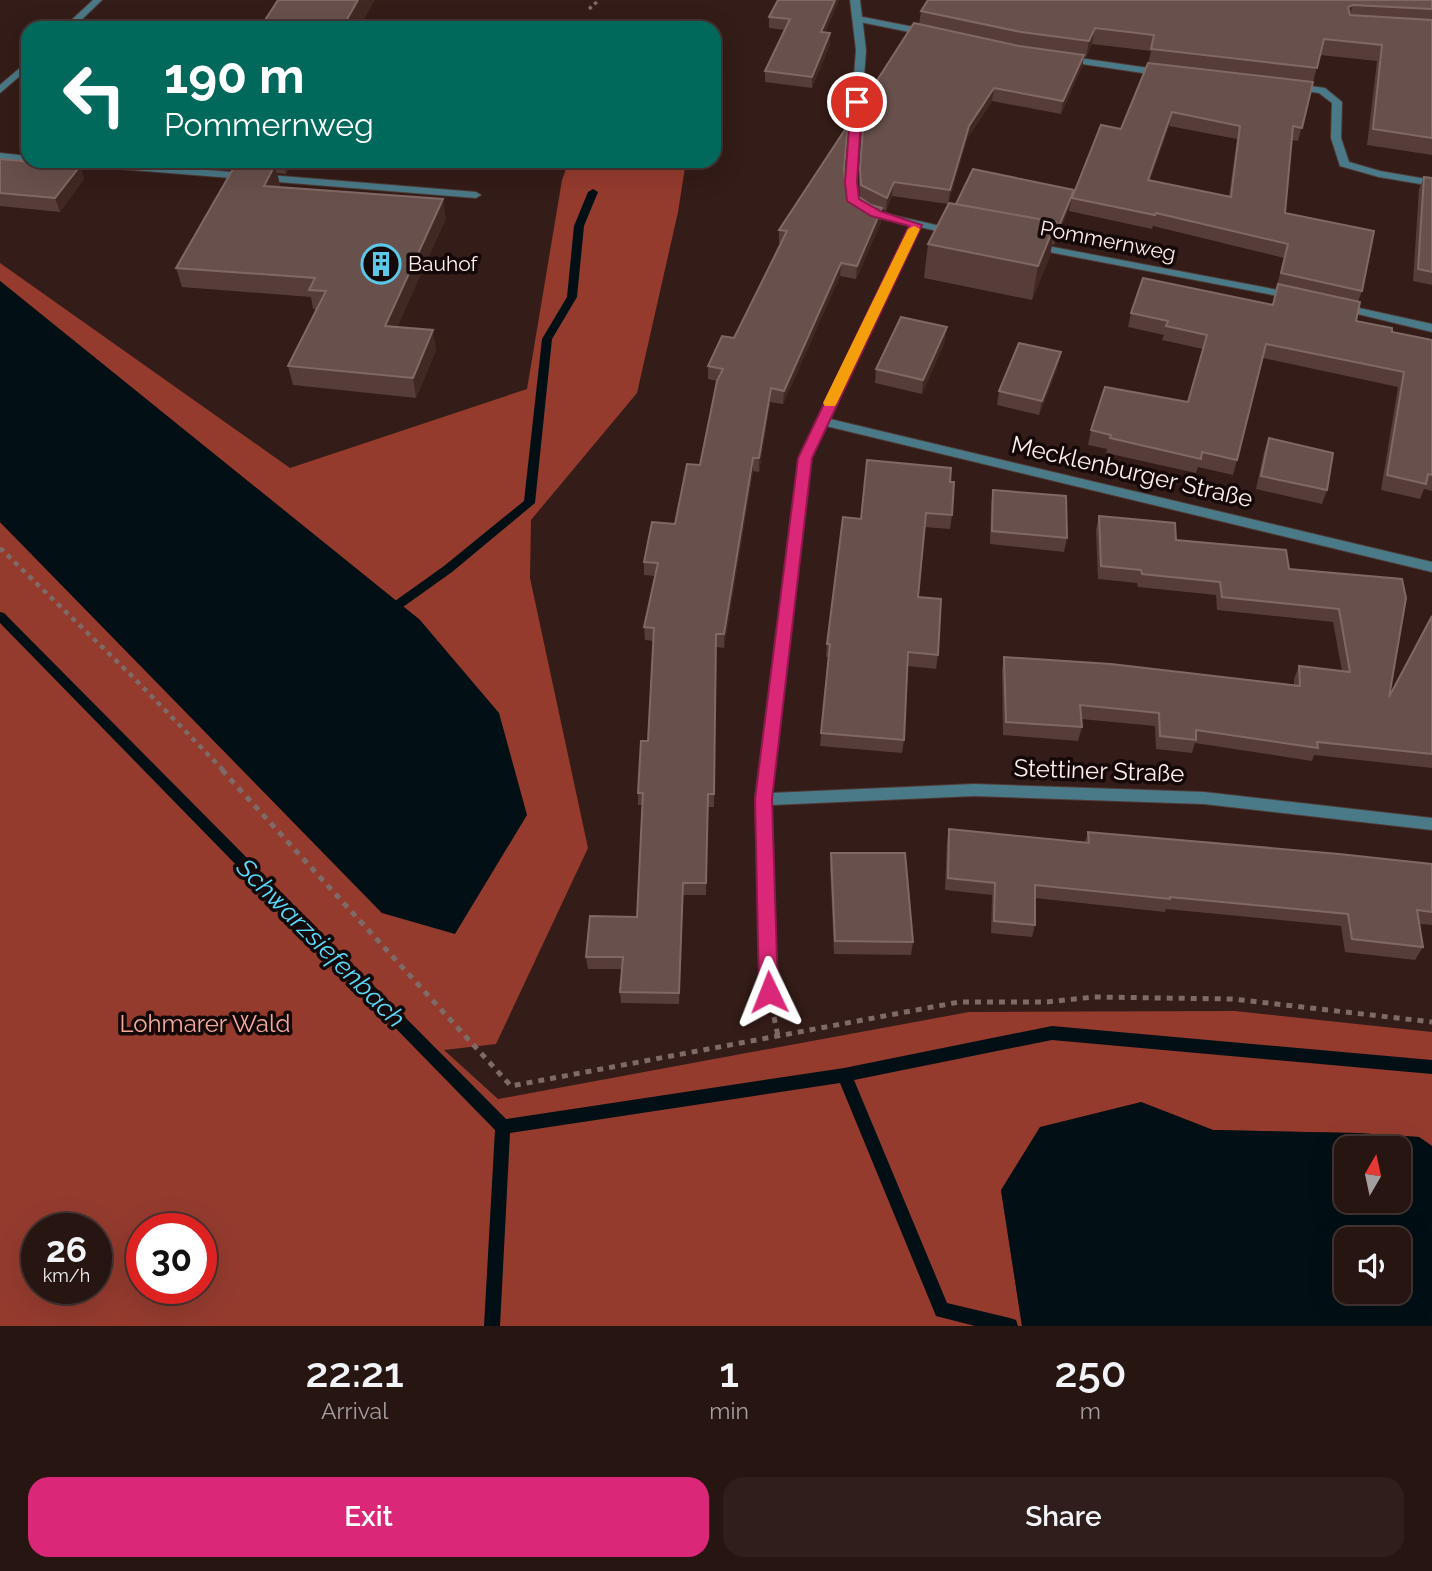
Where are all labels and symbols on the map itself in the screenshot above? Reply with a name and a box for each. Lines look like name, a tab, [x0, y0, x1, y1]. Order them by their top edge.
pin	[827, 72, 887, 132]
street label: Pommernweg	[1038, 215, 1178, 266]
building icon: Bauhof	[360, 243, 402, 285]
place label: Bauhof	[408, 251, 478, 276]
street label: Mecklenburger Straße	[1009, 430, 1256, 513]
street label: Stettiner Straße	[1013, 753, 1185, 788]
water label: Schwarzsiefenbach	[230, 852, 412, 1034]
position arrow	[732, 955, 806, 1029]
park label: Lohmarer Wald	[120, 1009, 290, 1038]
north arrow	[1334, 1136, 1410, 1213]
speed limit sign: 30	[126, 1213, 217, 1304]

